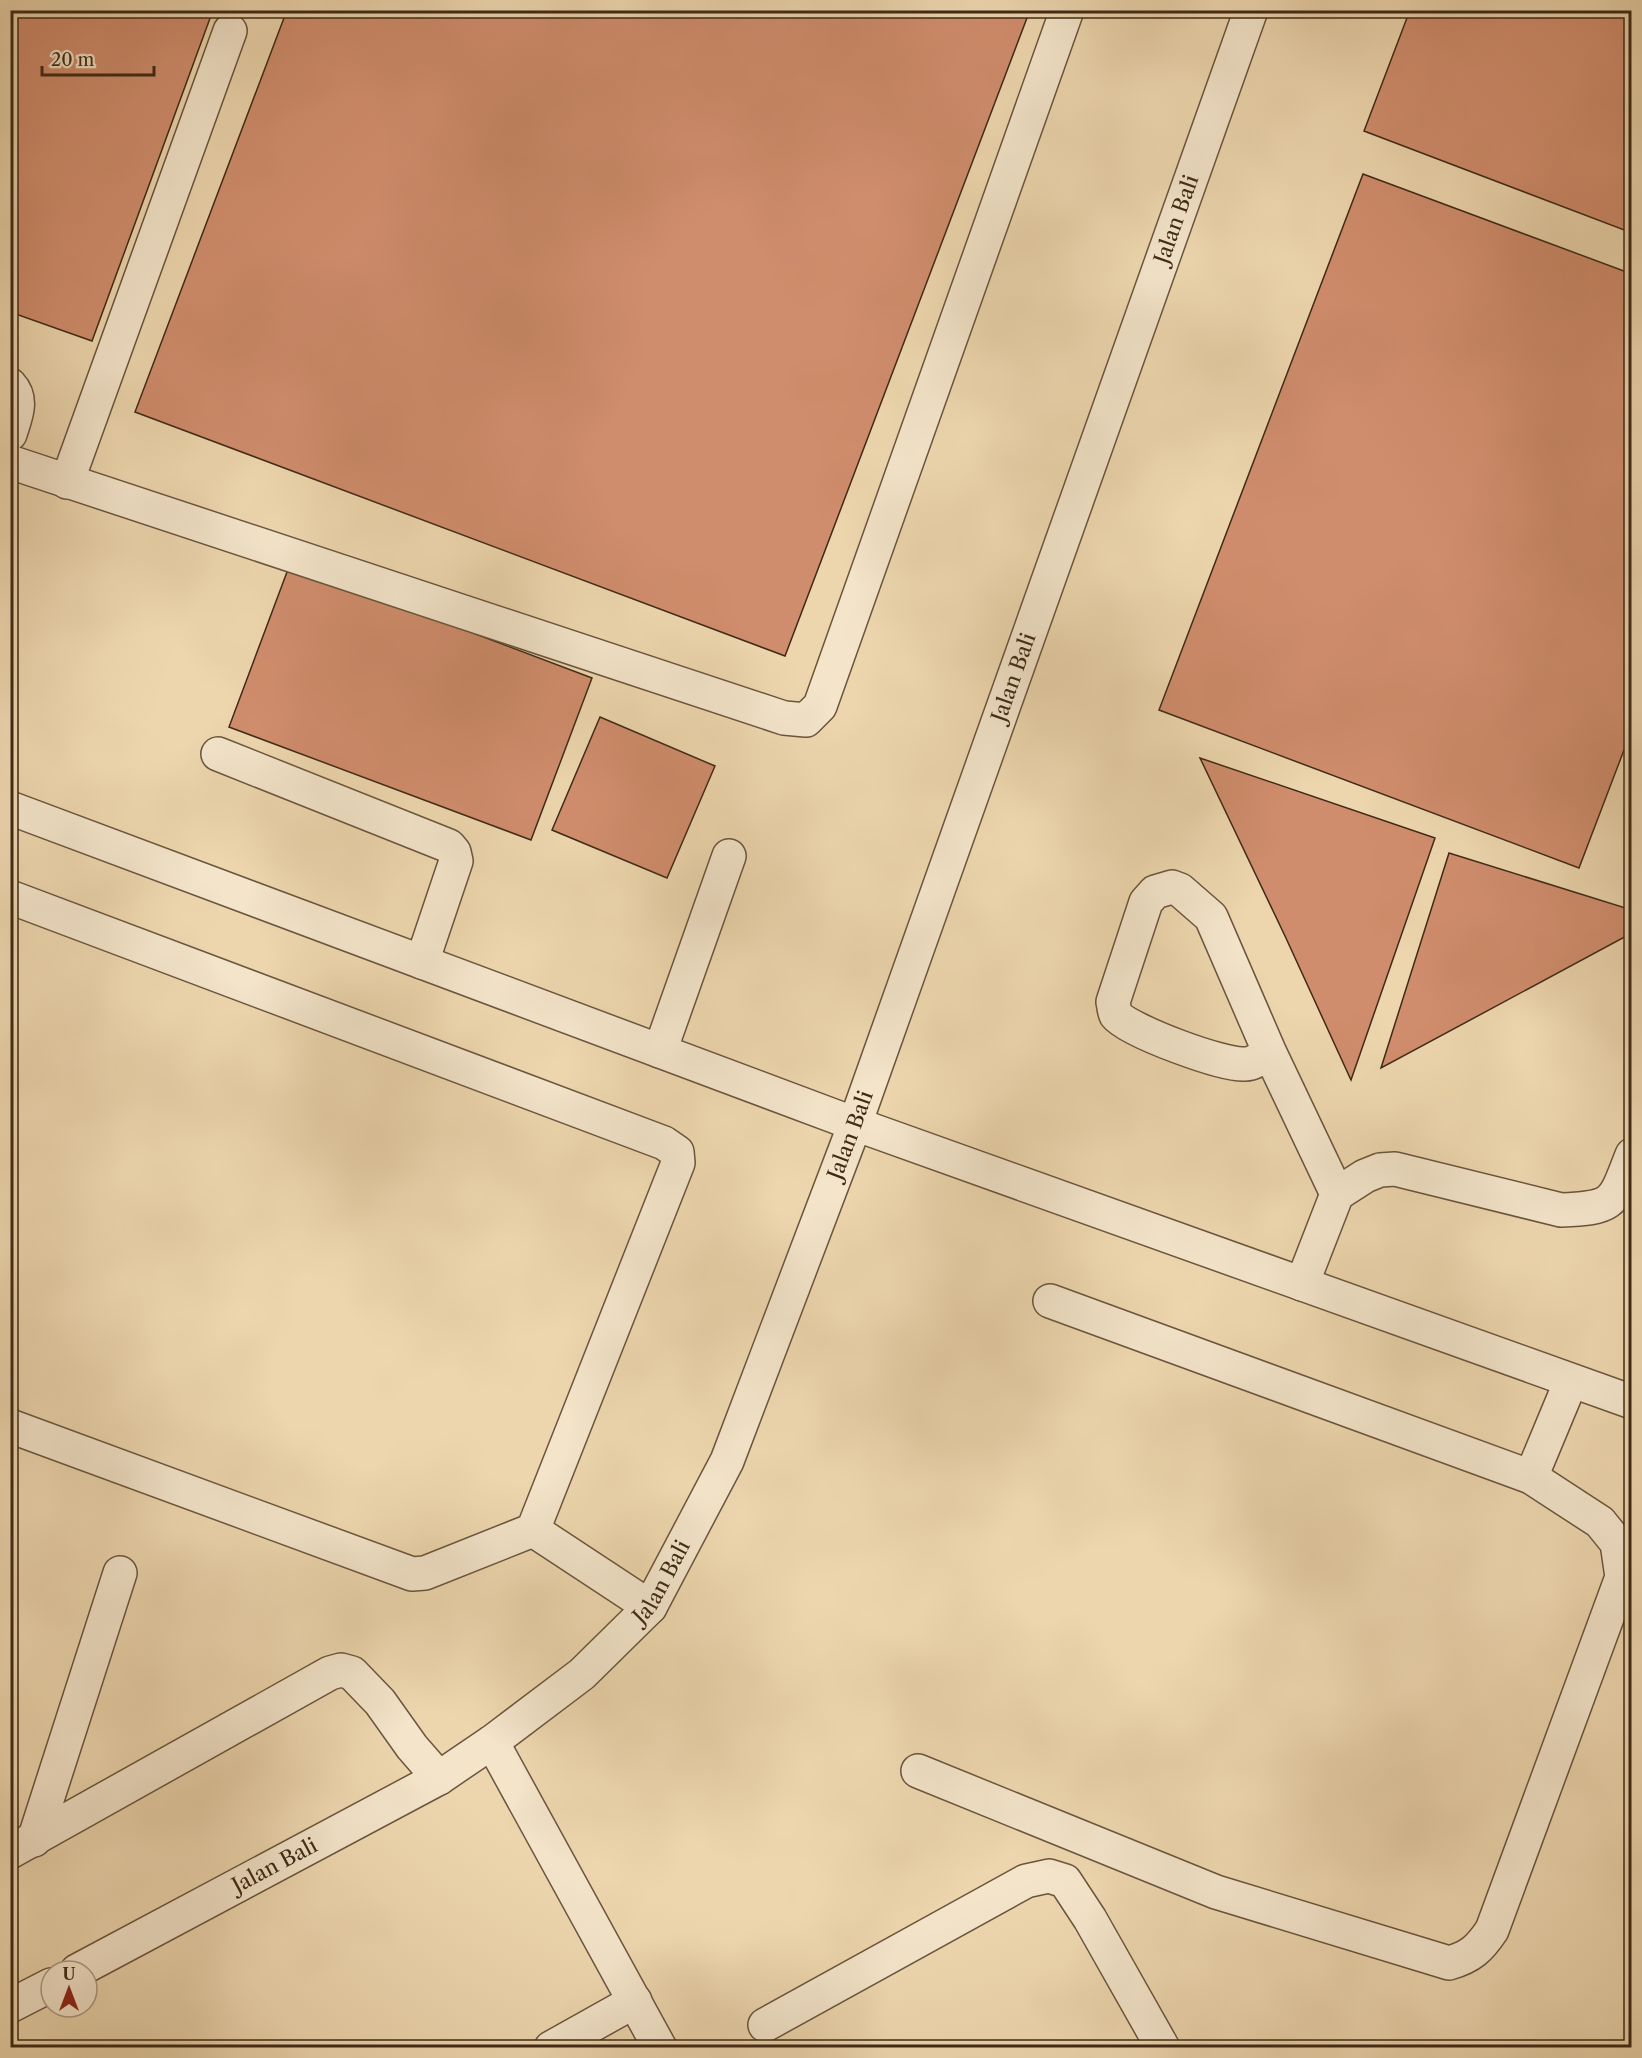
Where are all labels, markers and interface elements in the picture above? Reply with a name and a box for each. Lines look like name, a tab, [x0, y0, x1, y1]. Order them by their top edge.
scale bar	[42, 39, 154, 77]
text: 20 m	[51, 49, 95, 71]
street label: Jalan Bali	[1148, 172, 1203, 270]
street label: Jalan Bali	[985, 629, 1041, 728]
street label: Jalan Bali	[821, 1087, 878, 1186]
street label: Jalan Bali	[625, 1536, 695, 1631]
street label: Jalan Bali	[225, 1832, 321, 1899]
north arrow	[39, 1959, 99, 2019]
text: U	[63, 1964, 76, 1984]

